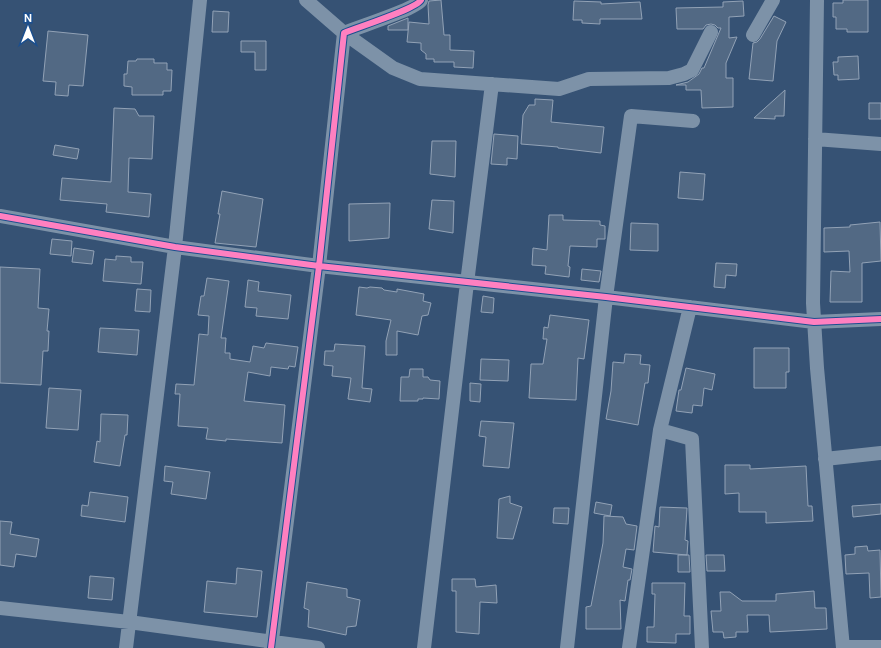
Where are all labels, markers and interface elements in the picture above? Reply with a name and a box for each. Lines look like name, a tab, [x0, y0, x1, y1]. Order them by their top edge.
north arrow	[8, 8, 48, 48]
text: N	[24, 11, 32, 25]

